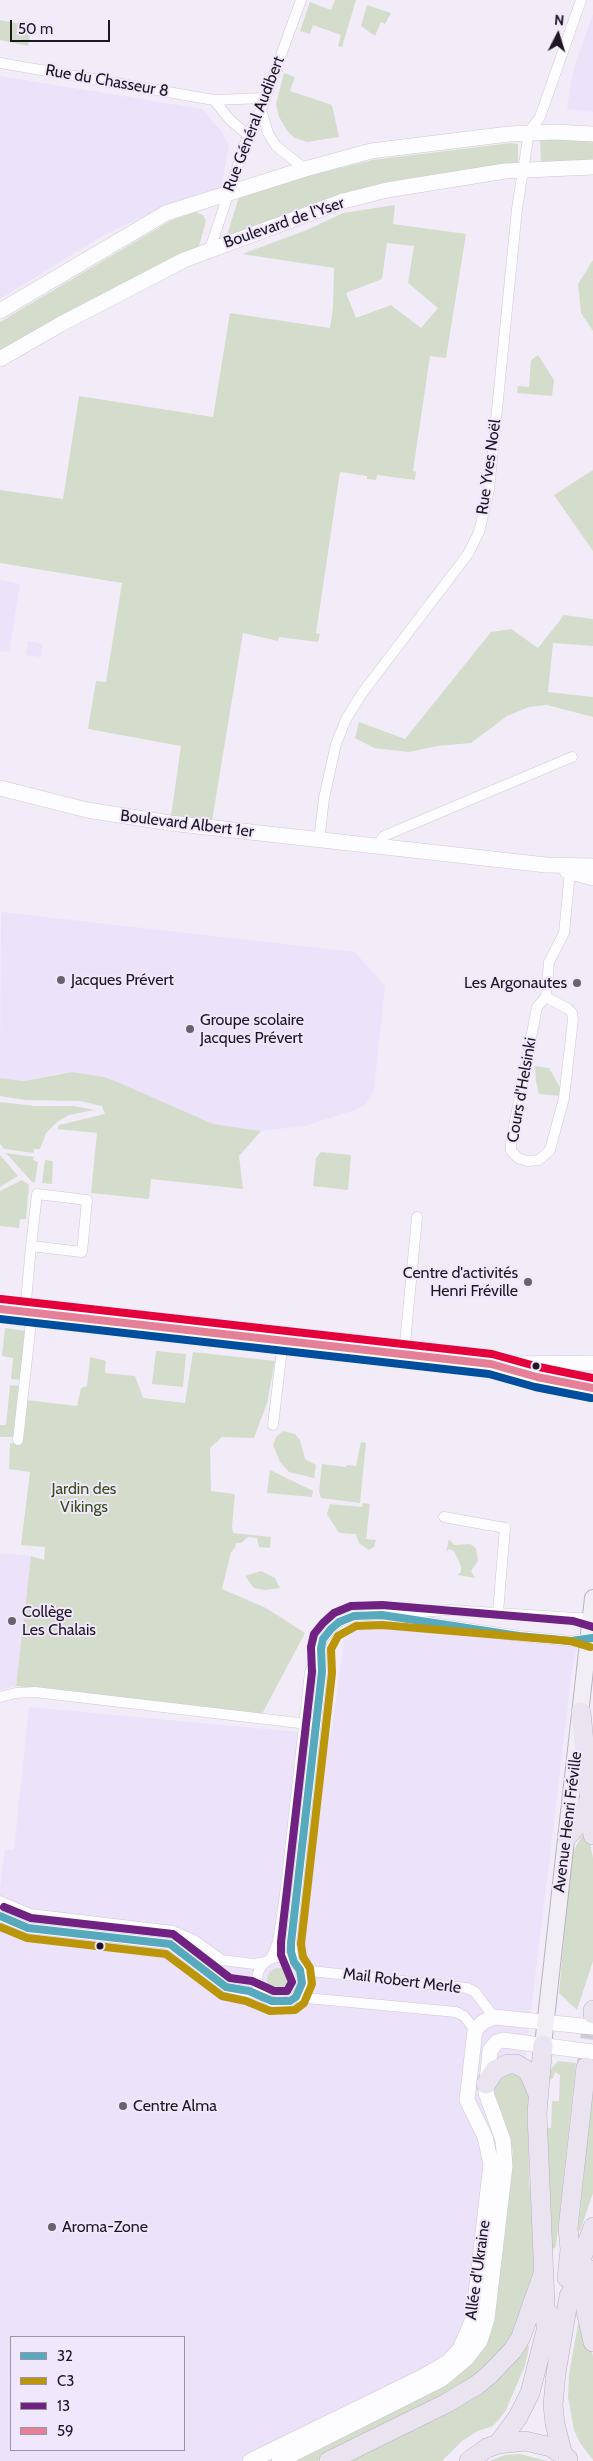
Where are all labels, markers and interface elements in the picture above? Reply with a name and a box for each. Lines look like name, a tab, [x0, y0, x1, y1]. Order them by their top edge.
scale bar	[12, 10, 112, 42]
north arrow	[533, 10, 583, 60]
text: N	[554, 11, 565, 29]
text: 50 m	[18, 20, 53, 38]
street label: Rue Général Audibert	[219, 54, 289, 194]
street label: Rue du Chasseur 8	[44, 61, 170, 101]
street label: Boulevard de l'Yser	[221, 193, 347, 253]
street label: Rue Yves Noël	[473, 418, 505, 516]
street label: Boulevard Albert 1er	[119, 806, 255, 842]
place label: Jacques Prévert	[71, 970, 174, 990]
place label: Les Argonautes	[464, 973, 567, 993]
marker: Jacques Prévert	[55, 974, 67, 986]
marker: Les Argonautes	[571, 977, 583, 989]
place label: Groupe scolaire Jacques Prévert	[200, 1010, 304, 1048]
marker: Groupe scolaire Jacques Prévert	[184, 1023, 196, 1035]
street label: Cours d'Helsinki	[503, 1036, 541, 1144]
place label: Centre d'activités Henri Fréville	[403, 1263, 518, 1301]
marker: Centre d'activités Henri Fréville	[522, 1276, 534, 1288]
unlabelled marker	[531, 1361, 541, 1371]
park label: Jardin des Vikings	[52, 1479, 116, 1517]
place label: Collège Les Chalais	[22, 1602, 96, 1640]
marker: Collège Les Chalais	[6, 1615, 18, 1627]
street label: Avenue Henri Fréville	[550, 1750, 586, 1894]
unlabelled marker	[95, 1941, 105, 1951]
street label: Mail Robert Merle	[342, 1964, 462, 1998]
place label: Centre Alma	[133, 2096, 217, 2116]
marker: Centre Alma	[117, 2100, 129, 2112]
place label: Aroma-Zone	[62, 2217, 148, 2237]
street label: Allée d'Ukraine	[461, 2219, 495, 2321]
marker: Aroma-Zone	[46, 2221, 58, 2233]
legend	[10, 2336, 185, 2451]
text: 32	[57, 2347, 73, 2365]
text: C3	[57, 2372, 74, 2390]
text: 13	[57, 2397, 70, 2415]
text: 59	[57, 2422, 74, 2440]

